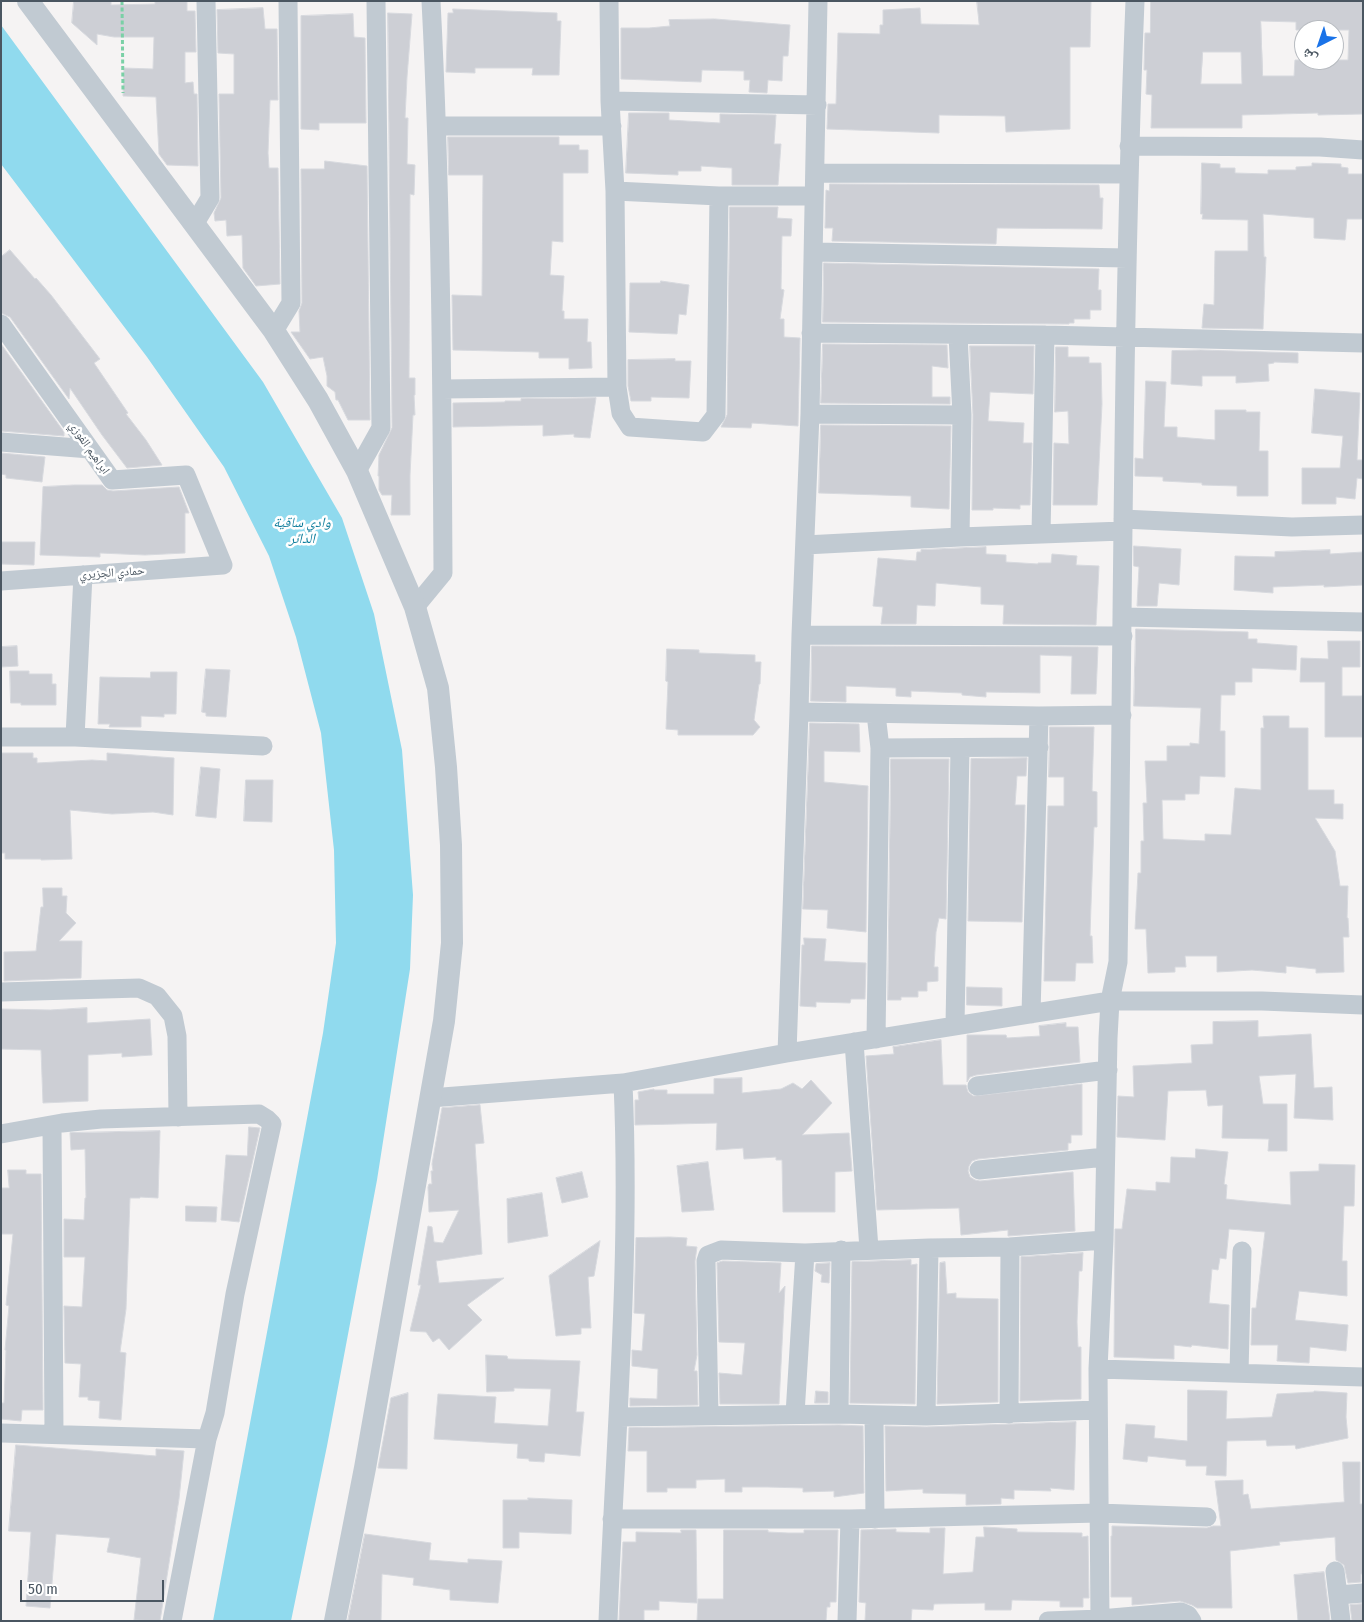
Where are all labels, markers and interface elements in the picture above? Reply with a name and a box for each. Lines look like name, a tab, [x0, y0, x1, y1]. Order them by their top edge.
north arrow	[1294, 20, 1344, 70]
text: ش	[1298, 45, 1321, 67]
street label: ابراهيم الفوزي	[66, 419, 112, 477]
water label: وادي ساقية الدائر	[273, 515, 331, 548]
street label: حمادي الجزيري	[79, 564, 145, 582]
scale bar	[22, 1570, 166, 1602]
text: 50 m	[28, 1580, 58, 1598]

